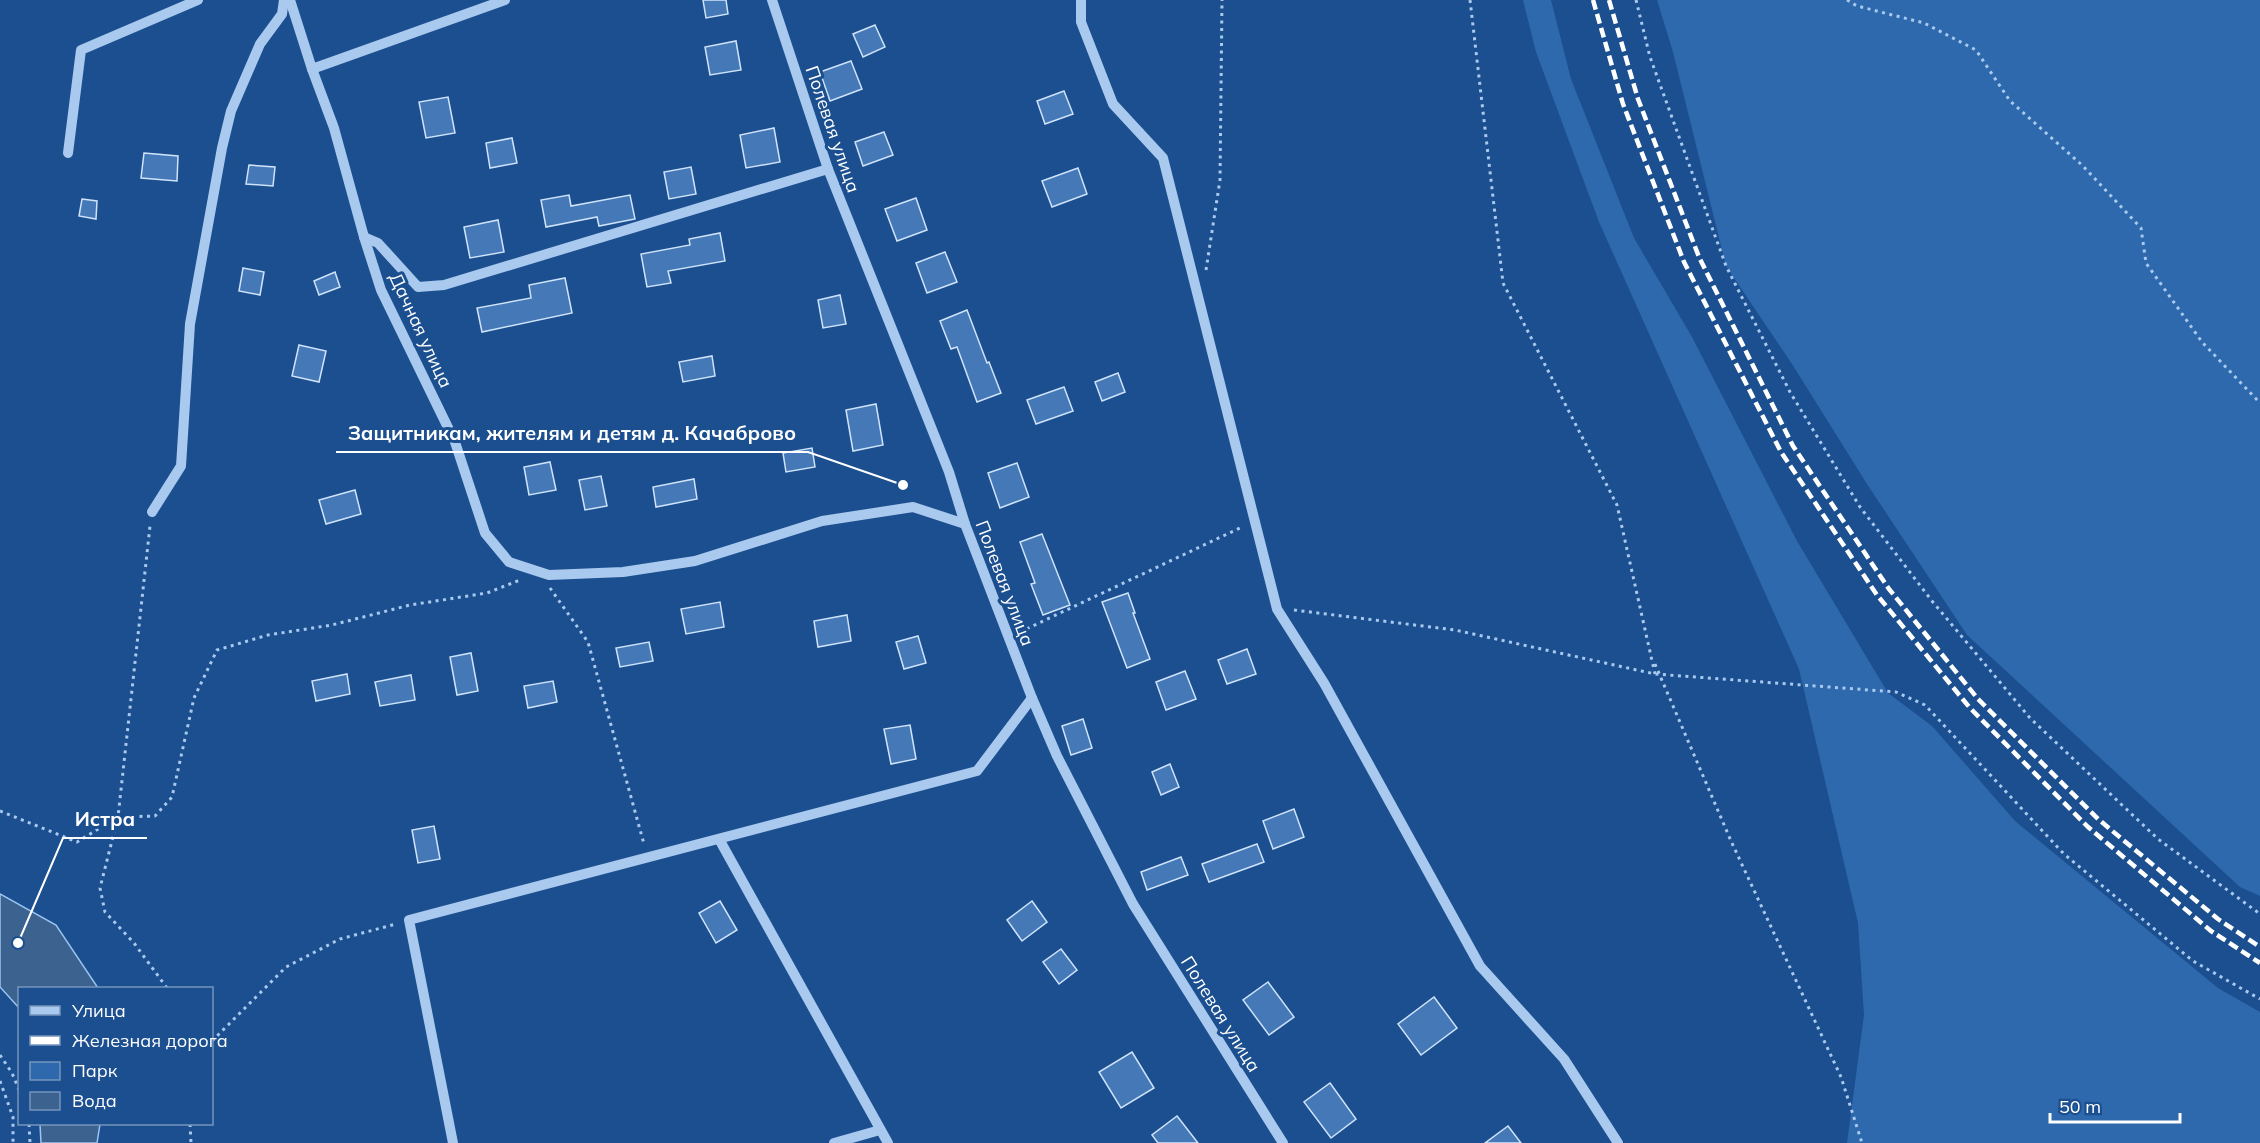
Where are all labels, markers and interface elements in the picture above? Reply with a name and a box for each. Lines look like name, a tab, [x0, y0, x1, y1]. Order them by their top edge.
street label: Полевая улица	[801, 63, 865, 195]
street label: Дачная улица	[384, 269, 458, 391]
callout: Защитникам, жителям и детям д. Качаброво	[336, 414, 808, 452]
text: Защитникам, жителям и детям д. Качаброво	[348, 420, 796, 445]
street label: Полевая улица	[970, 517, 1040, 649]
callout: Истра	[63, 800, 147, 838]
text: Истра	[75, 806, 135, 831]
street label: Полевая улица	[1176, 952, 1266, 1076]
legend	[18, 987, 213, 1125]
text: Улица	[71, 999, 126, 1022]
text: Железная дорога	[72, 1029, 228, 1052]
text: Парк	[72, 1059, 118, 1082]
scale bar	[2050, 1086, 2180, 1124]
text: Вода	[72, 1089, 117, 1112]
text: 50 m	[2059, 1095, 2101, 1118]

